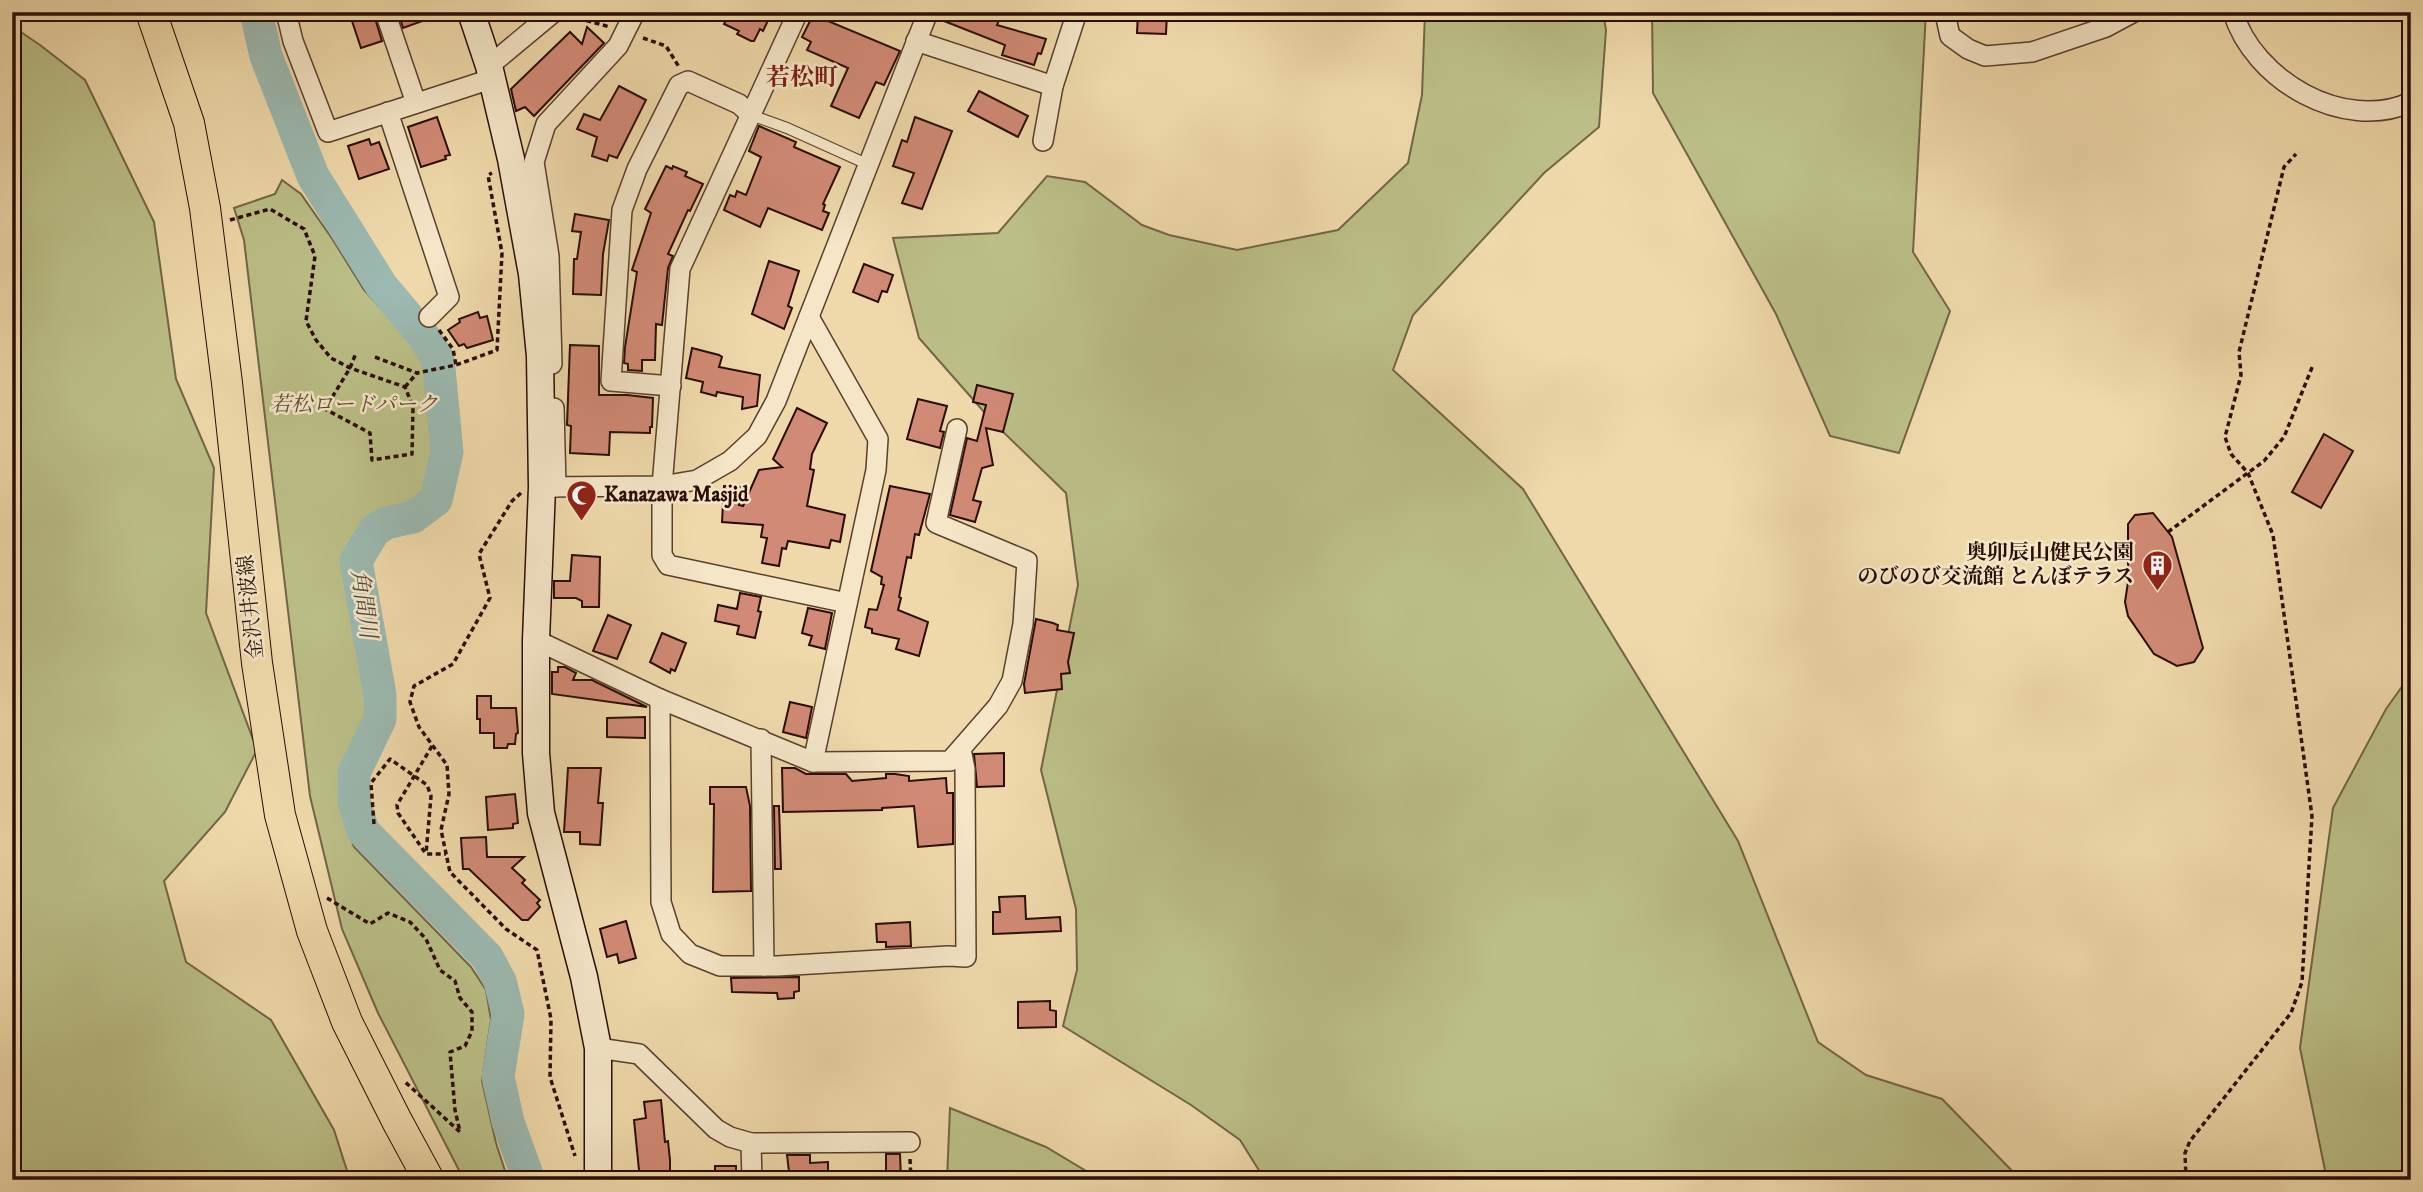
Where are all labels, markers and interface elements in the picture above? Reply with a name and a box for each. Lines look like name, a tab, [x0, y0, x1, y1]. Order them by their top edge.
district label: 若松町	[766, 63, 838, 93]
park label: 若松ロードパーク	[270, 392, 438, 418]
mosque icon: Kanazawa Masjid	[564, 478, 598, 522]
place label: Kanazawa Masjid	[604, 482, 749, 509]
place label: 奥卯辰山健民公園 のびのび交流館 とんぼテラス	[1857, 540, 2134, 590]
building icon: 奥卯辰山健民公園 のびのび交流館 とんぼテラス	[2140, 548, 2174, 592]
street label: 金沢井波線	[233, 553, 269, 661]
water label: 角間川	[344, 568, 383, 643]

